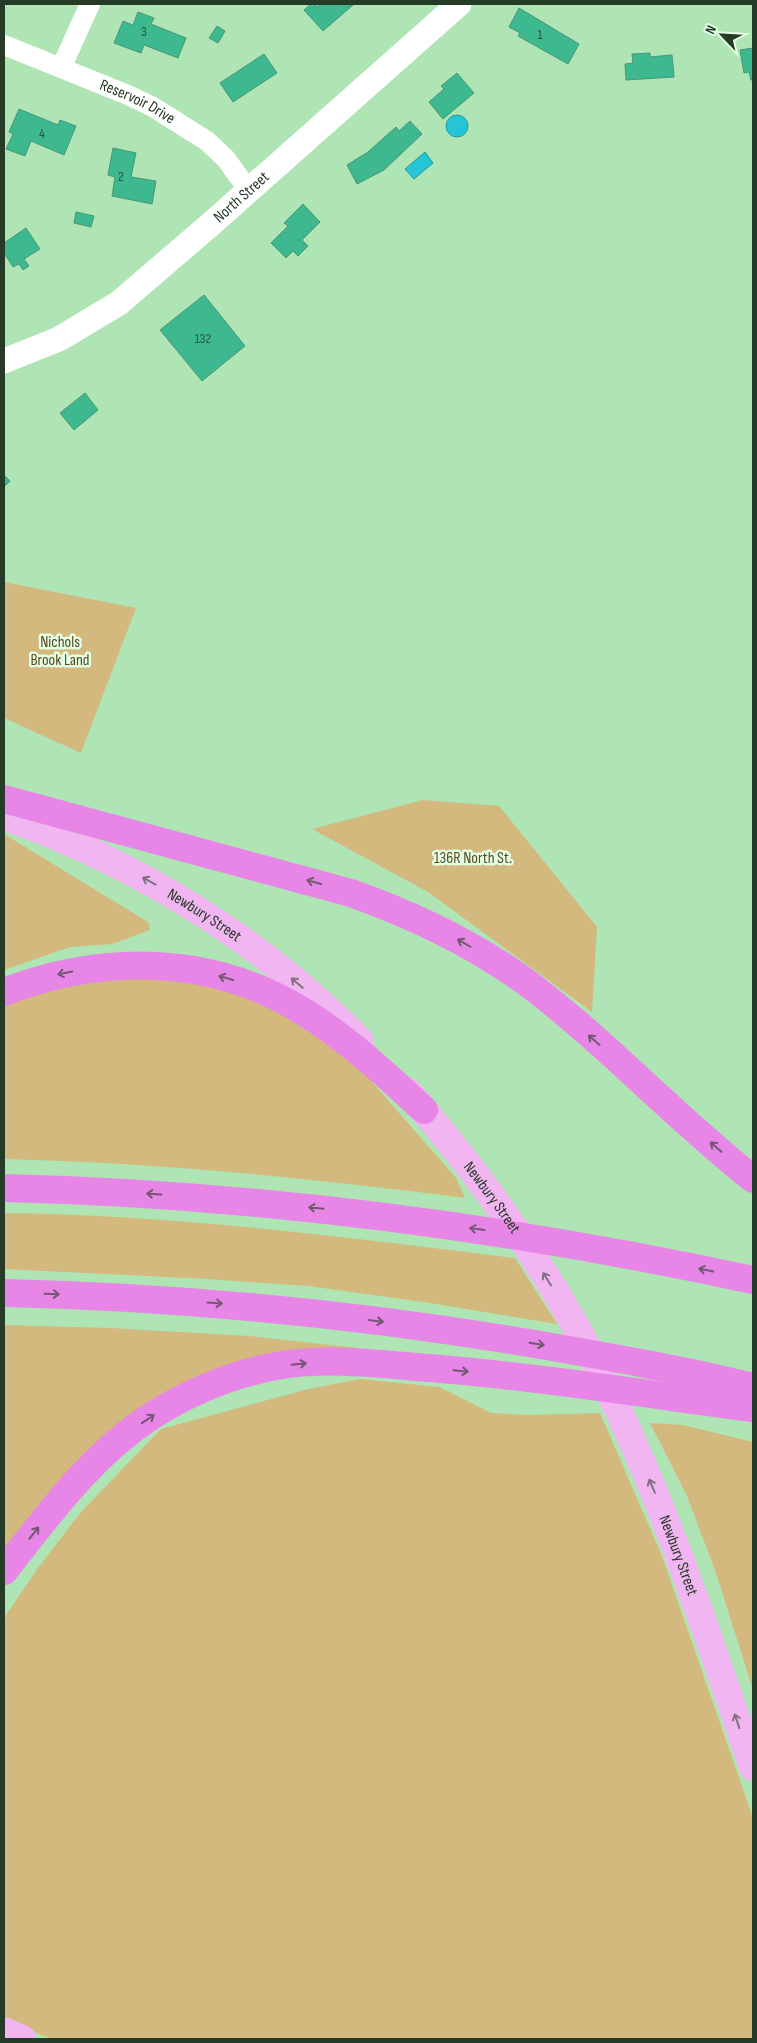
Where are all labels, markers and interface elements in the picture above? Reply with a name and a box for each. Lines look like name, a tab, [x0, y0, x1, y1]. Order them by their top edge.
north arrow	[697, 10, 747, 60]
house number: 3	[141, 23, 147, 40]
text: N	[701, 23, 720, 37]
house number: 1	[538, 26, 543, 43]
street label: Reservoir Drive	[97, 75, 179, 128]
house number: 4	[39, 125, 45, 142]
street label: North Street	[210, 167, 273, 227]
house number: 2	[118, 168, 124, 185]
house number: 132	[195, 330, 211, 347]
park label: Nichols Brook Land	[31, 633, 90, 670]
park label: 136R North St.	[434, 849, 512, 868]
one-way arrow	[142, 876, 157, 886]
one-way arrow	[306, 877, 322, 886]
street label: Newbury Street	[164, 884, 245, 946]
one-way arrow	[458, 937, 472, 947]
one-way arrow	[58, 969, 74, 978]
one-way arrow	[218, 972, 234, 982]
one-way arrow	[291, 978, 304, 989]
one-way arrow	[588, 1035, 601, 1046]
one-way arrow	[710, 1142, 723, 1153]
street label: Newbury Street	[460, 1158, 525, 1237]
one-way arrow	[146, 1190, 162, 1199]
one-way arrow	[308, 1203, 324, 1213]
one-way arrow	[469, 1223, 485, 1233]
one-way arrow	[698, 1265, 714, 1274]
one-way arrow	[541, 1272, 551, 1286]
one-way arrow	[44, 1290, 60, 1299]
one-way arrow	[206, 1299, 222, 1308]
one-way arrow	[368, 1316, 384, 1326]
one-way arrow	[529, 1340, 545, 1350]
one-way arrow	[291, 1359, 307, 1369]
one-way arrow	[453, 1366, 469, 1376]
one-way arrow	[141, 1414, 155, 1424]
one-way arrow	[646, 1479, 656, 1494]
street label: Newbury Street	[655, 1513, 702, 1598]
one-way arrow	[29, 1526, 39, 1540]
one-way arrow	[732, 1713, 741, 1729]

